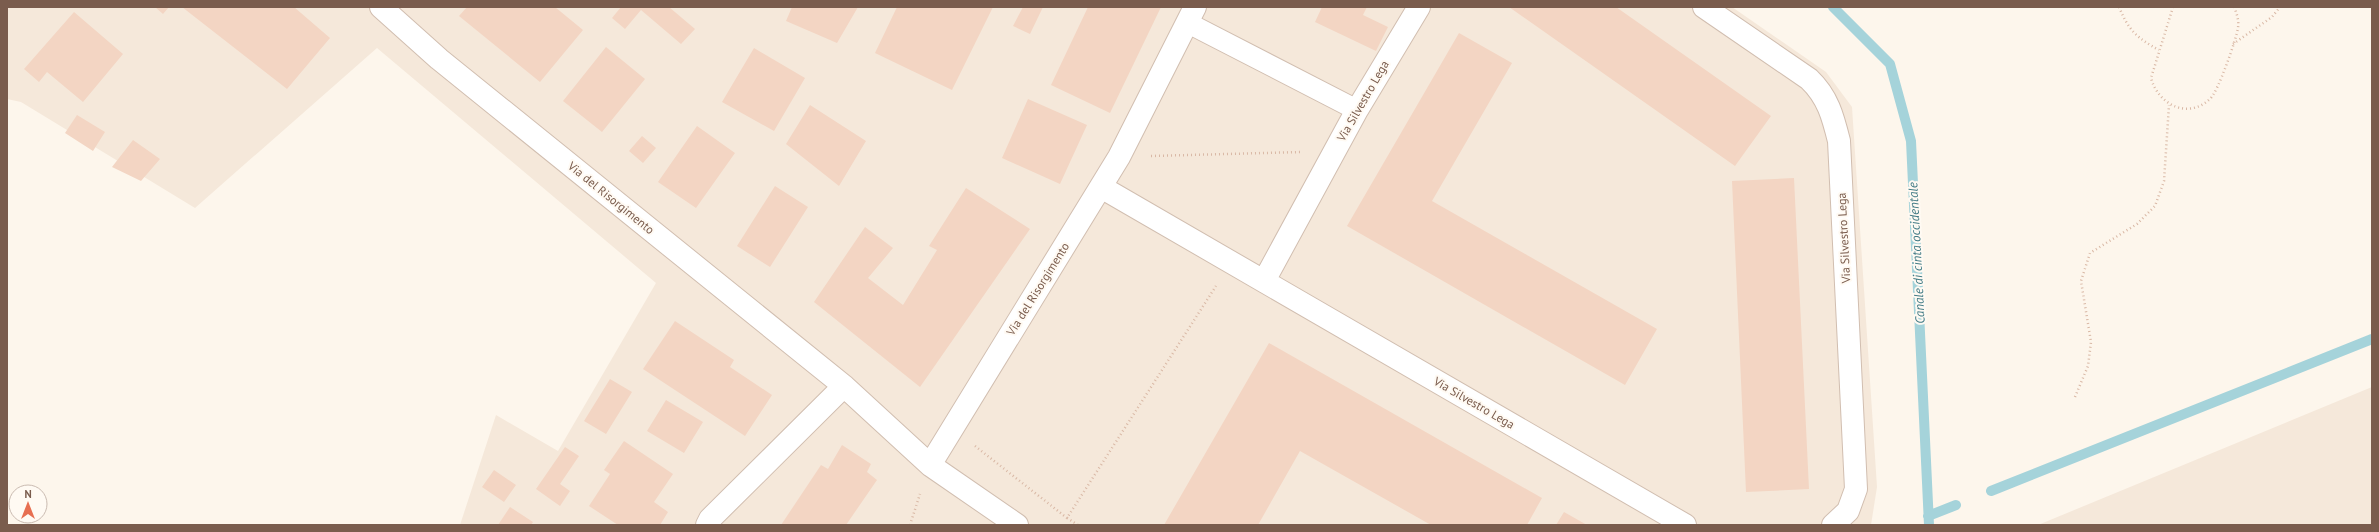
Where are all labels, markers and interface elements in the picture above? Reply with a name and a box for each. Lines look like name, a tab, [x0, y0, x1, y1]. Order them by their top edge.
street label: Via Silvestro Lega	[1333, 58, 1392, 145]
street label: Via del Risorgimento	[564, 158, 658, 237]
water label: Canale di cinta occidentale	[1904, 182, 1929, 324]
street label: Via Silvestro Lega	[1834, 192, 1853, 285]
street label: Via del Risorgimento	[1002, 239, 1072, 339]
street label: Via Silvestro Lega	[1430, 373, 1517, 432]
north arrow	[8, 484, 48, 524]
text: N	[24, 487, 32, 501]

